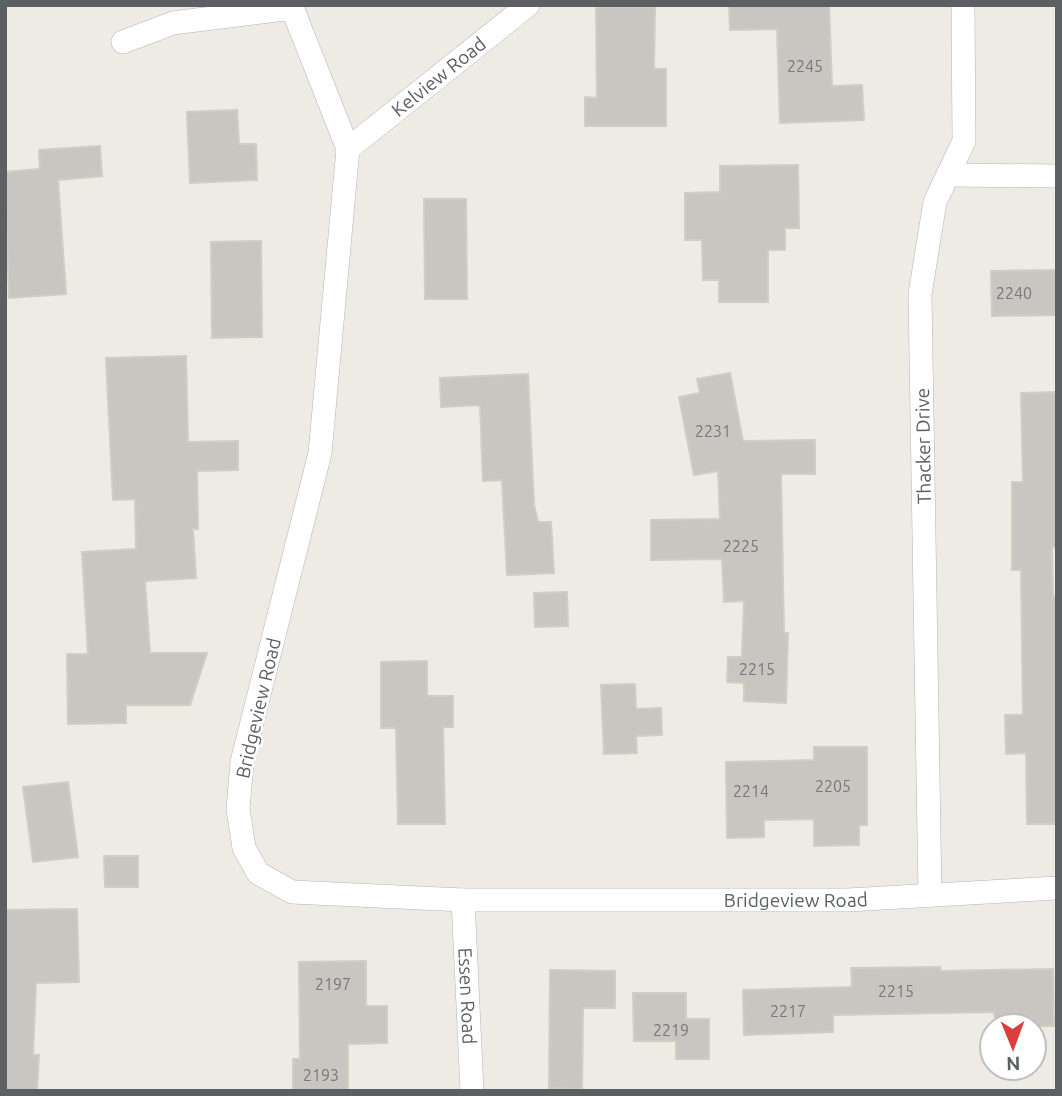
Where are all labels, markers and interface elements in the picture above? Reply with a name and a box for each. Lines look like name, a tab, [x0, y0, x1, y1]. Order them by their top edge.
street label: Kelview Road	[387, 32, 490, 121]
house number: 2245	[787, 57, 823, 75]
house number: 2240	[996, 284, 1032, 302]
street label: Thacker Drive	[911, 388, 935, 504]
house number: 2231	[695, 422, 731, 440]
house number: 2225	[723, 537, 759, 555]
street label: Bridgeview Road	[231, 636, 285, 780]
house number: 2215	[739, 660, 775, 678]
house number: 2205	[815, 777, 851, 795]
house number: 2214	[733, 782, 769, 800]
street label: Bridgeview Road	[724, 888, 868, 911]
street label: Essen Road	[454, 947, 481, 1045]
house number: 2197	[315, 975, 351, 993]
house number: 2215	[878, 982, 914, 1000]
house number: 2217	[770, 1002, 806, 1020]
north arrow	[978, 1012, 1048, 1082]
house number: 2219	[653, 1021, 689, 1039]
text: N	[1006, 1053, 1021, 1075]
house number: 2193	[303, 1066, 339, 1084]

